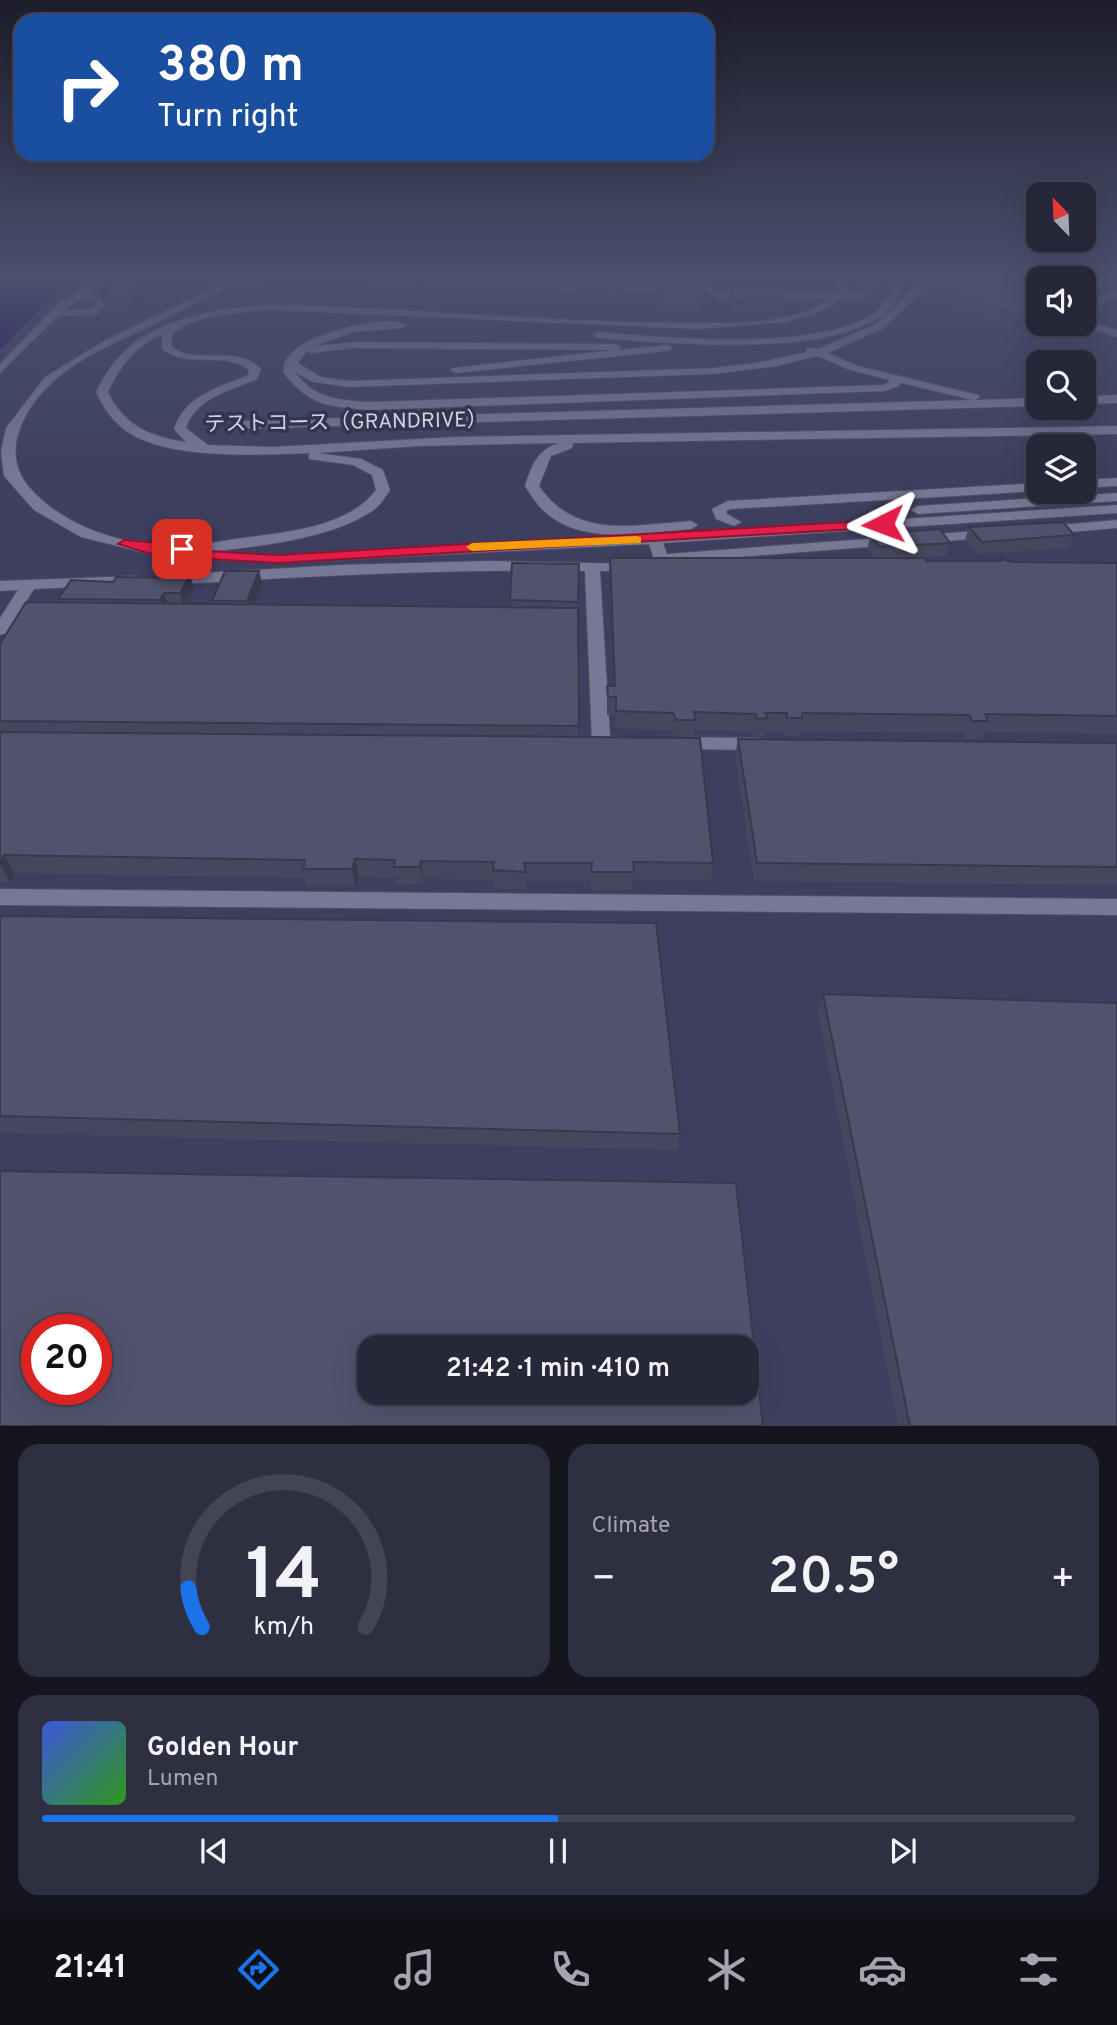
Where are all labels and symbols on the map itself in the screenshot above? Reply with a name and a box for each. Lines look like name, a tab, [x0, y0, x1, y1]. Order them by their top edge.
north arrow	[1026, 182, 1096, 252]
street label: テストコース（GRANDRIVE）	[204, 407, 488, 439]
position arrow	[846, 487, 920, 561]
pin	[152, 519, 212, 579]
speed limit sign: 20	[21, 1314, 112, 1405]

